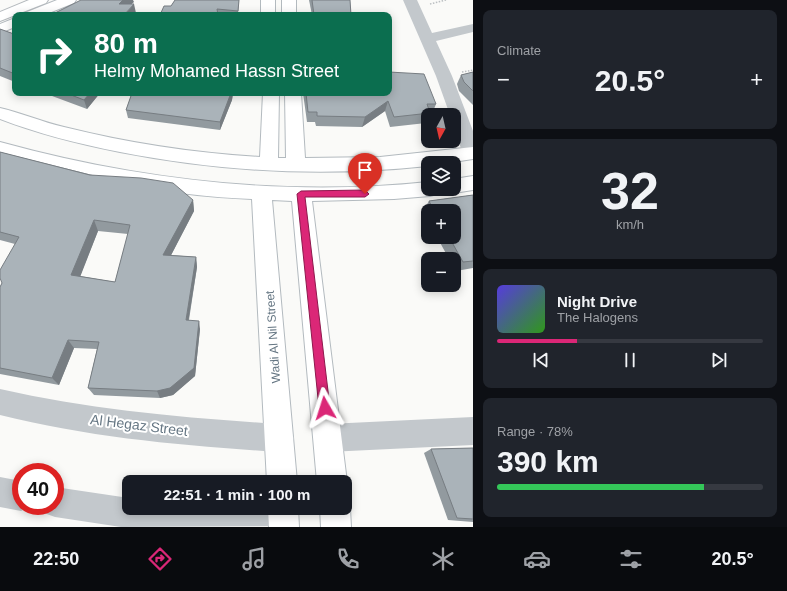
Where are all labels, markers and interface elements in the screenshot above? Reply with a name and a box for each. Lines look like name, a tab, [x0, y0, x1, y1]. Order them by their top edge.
icon: right	[28, 28, 80, 80]
text: 80 m	[94, 28, 158, 59]
text: Climate	[497, 43, 541, 58]
text: Helmy Mohamed Hassn Street	[94, 61, 339, 81]
text: 20.5°	[595, 64, 665, 97]
text: −	[497, 67, 510, 92]
text: +	[750, 67, 763, 92]
north arrow	[421, 108, 461, 148]
map controls	[421, 108, 461, 292]
pin	[348, 153, 382, 194]
button: layers	[421, 156, 461, 196]
icon: arrive	[354, 159, 376, 181]
text: 32	[601, 162, 659, 220]
button: +	[421, 204, 461, 244]
text: km/h	[616, 217, 644, 232]
button: −	[421, 252, 461, 292]
street label: Wadi Al Nil Street	[263, 290, 283, 384]
text: Night Drive	[557, 293, 637, 310]
text: The Halogens	[557, 310, 638, 325]
icon: previous	[530, 349, 552, 371]
icon: pause	[619, 349, 641, 371]
icon: next	[708, 349, 730, 371]
position arrow	[304, 387, 346, 429]
street label: Al Hegaz Street	[89, 411, 189, 439]
text: Range · 78%	[497, 424, 573, 439]
text: 390 km	[497, 445, 599, 478]
speed limit sign: 40	[12, 463, 64, 515]
text: 22:51 · 1 min · 100 m	[164, 486, 310, 503]
icon: directions	[146, 545, 174, 573]
icon: music	[240, 545, 268, 573]
icon: phone	[334, 545, 362, 573]
icon: climate	[429, 545, 457, 573]
icon: car	[523, 545, 551, 573]
icon: filters	[617, 545, 645, 573]
text: 22:50	[33, 549, 79, 569]
text: 20.5°	[712, 549, 754, 569]

